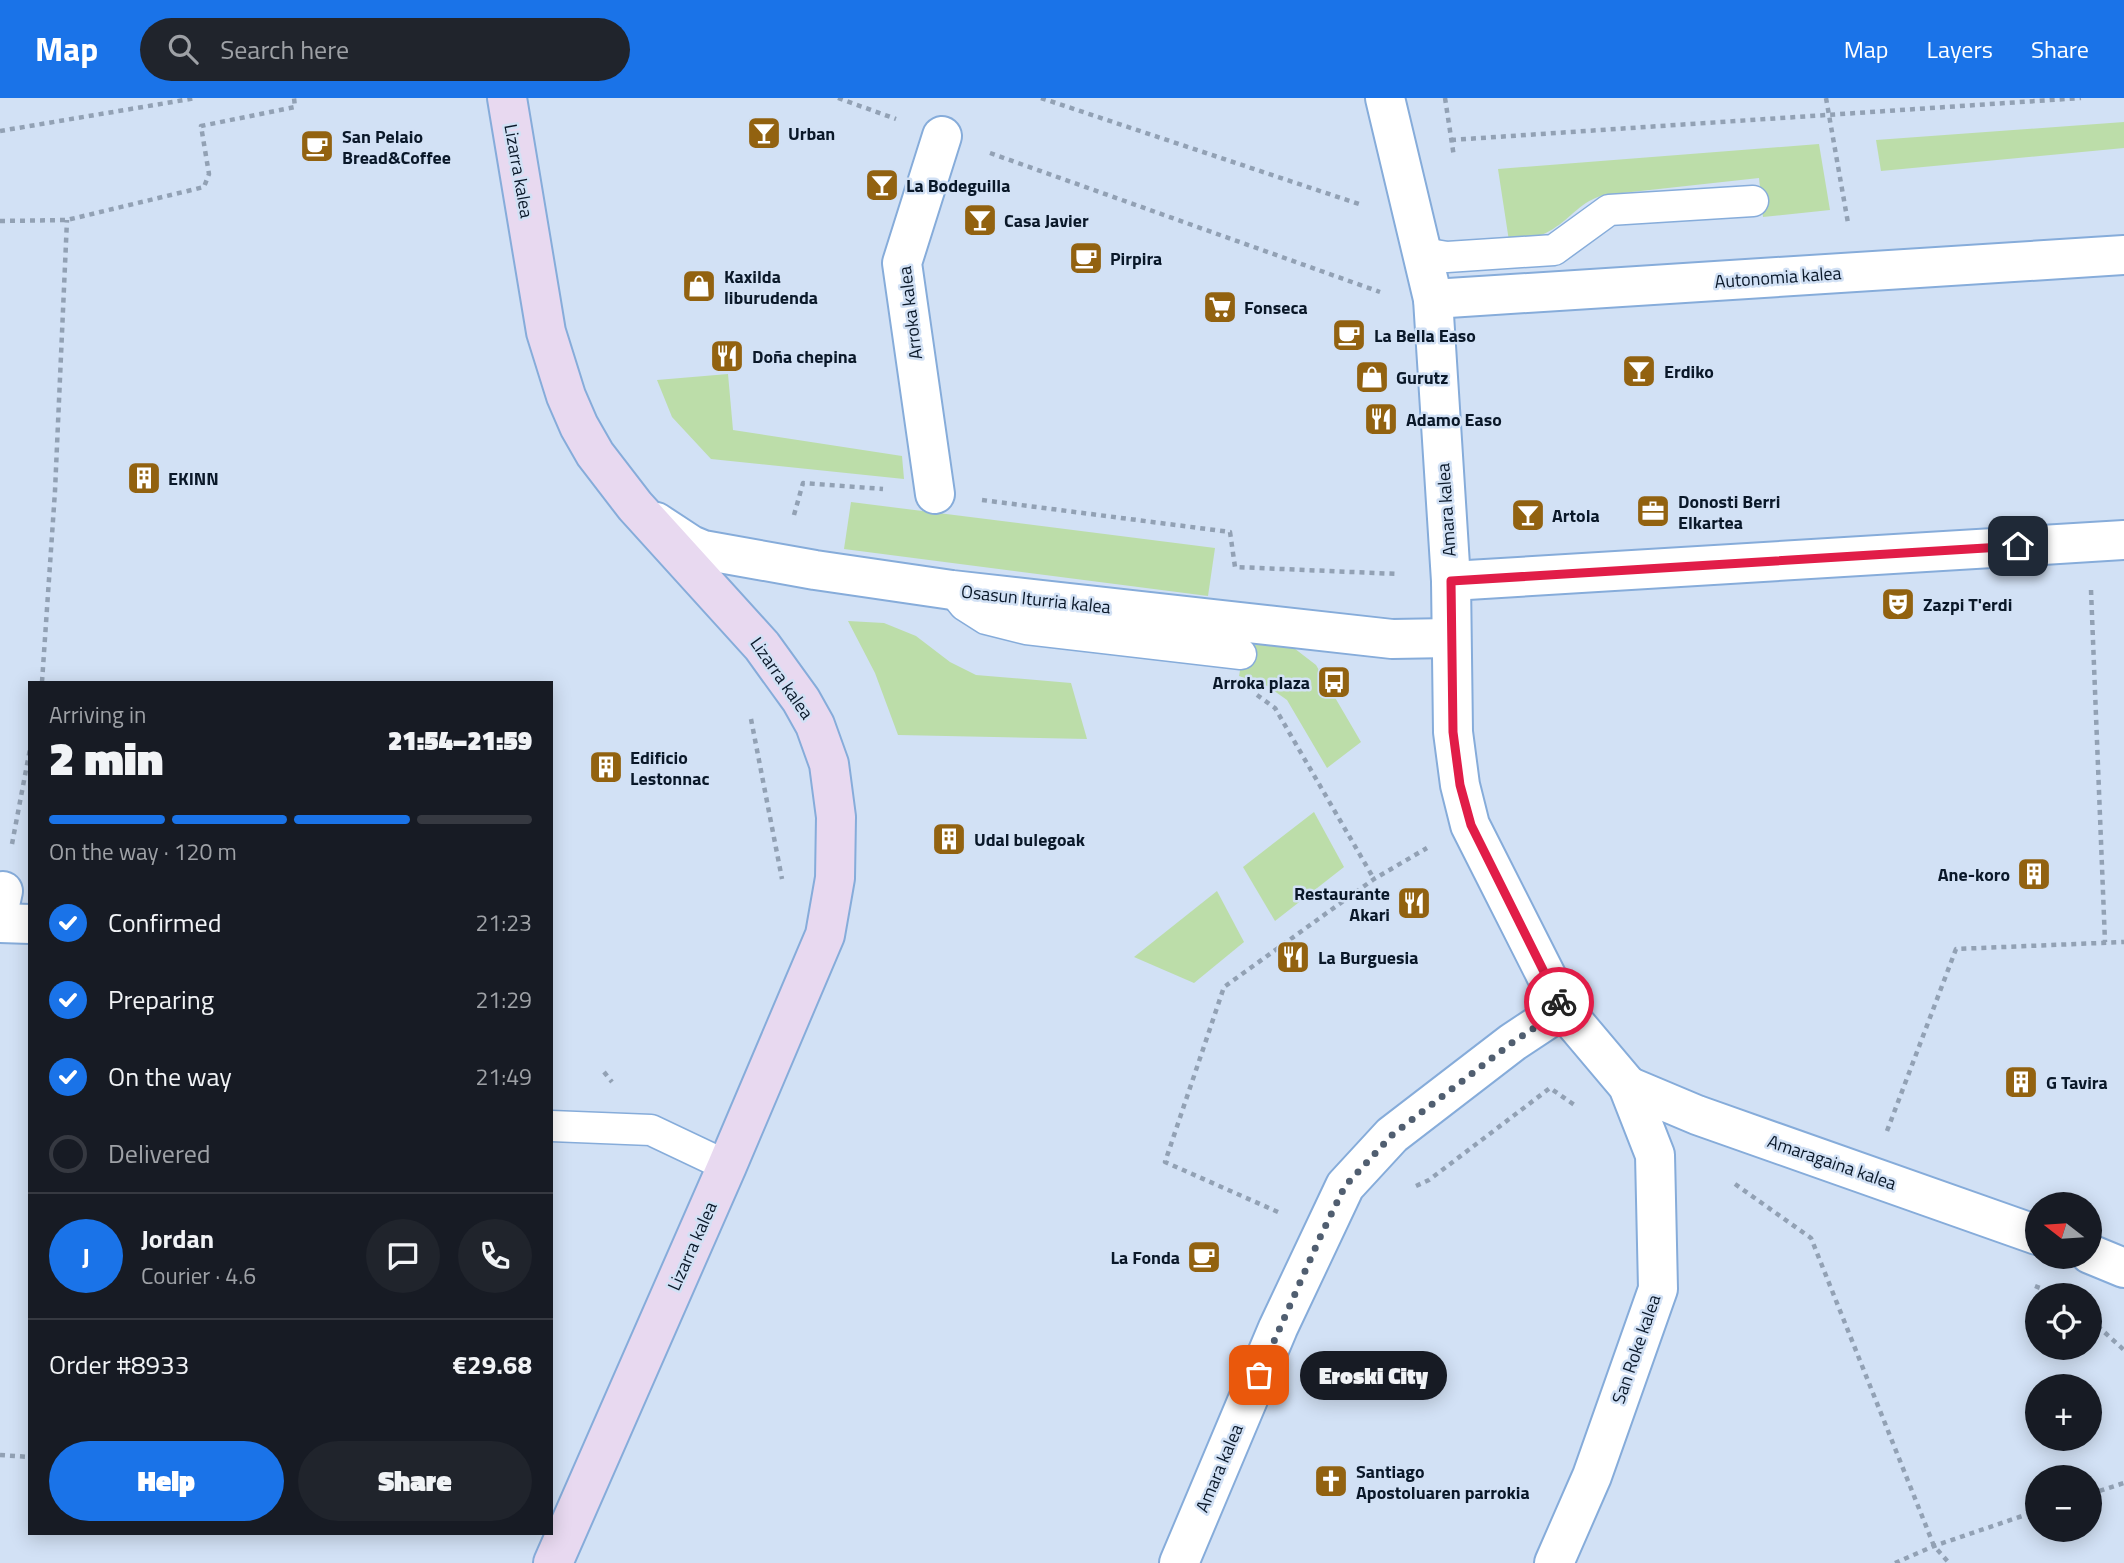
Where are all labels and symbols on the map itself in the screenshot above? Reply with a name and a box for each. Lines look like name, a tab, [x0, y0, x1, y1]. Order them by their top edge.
bar icon: Urban	[745, 114, 783, 152]
place label: Urban	[788, 120, 835, 147]
street label: Lizarra kalea	[497, 122, 541, 220]
place label: San Pelaio Bread&Coffee	[342, 123, 451, 171]
cafe icon: San Pelaio Bread&Coffee	[298, 127, 336, 165]
bar icon: La Bodeguilla	[863, 166, 901, 204]
place label: La Bodeguilla	[906, 172, 1010, 199]
bar icon: Casa Javier	[961, 201, 999, 239]
place label: Casa Javier	[1004, 207, 1089, 234]
cafe icon: Pirpira	[1067, 239, 1105, 277]
place label: Pirpira	[1110, 245, 1162, 272]
street label: Autonomia kalea	[1714, 259, 1842, 295]
place label: Kaxilda liburudenda	[724, 263, 818, 311]
street label: Arroka kalea	[891, 265, 929, 361]
shop icon: Kaxilda liburudenda	[680, 267, 718, 305]
supermarket icon: Fonseca	[1201, 288, 1239, 326]
place label: Fonseca	[1244, 294, 1308, 321]
cafe icon: La Bella Easo	[1330, 316, 1368, 354]
place label: La Bella Easo	[1374, 322, 1476, 349]
restaurant icon: Doña chepina	[708, 337, 746, 375]
place label: Doña chepina	[752, 343, 857, 370]
bar icon: Erdiko	[1620, 352, 1658, 390]
shop icon: Gurutz	[1353, 358, 1391, 396]
place label: Erdiko	[1664, 358, 1714, 385]
place label: Gurutz	[1396, 364, 1448, 391]
restaurant icon: Adamo Easo	[1362, 400, 1400, 438]
place label: Adamo Easo	[1406, 406, 1502, 433]
building icon: EKINN	[125, 459, 163, 497]
street label: Amara kalea	[1429, 462, 1463, 558]
place label: EKINN	[168, 465, 219, 492]
place label: Donosti Berri Elkartea	[1678, 488, 1780, 536]
office icon: Donosti Berri Elkartea	[1634, 492, 1672, 530]
bar icon: Artola	[1509, 496, 1547, 534]
place label: Artola	[1552, 502, 1600, 529]
pin	[1988, 516, 2048, 576]
street label: Osasun Iturria kalea	[960, 578, 1112, 620]
theatre icon: Zazpi T'erdi	[1879, 585, 1917, 623]
place label: Zazpi T'erdi	[1923, 591, 2012, 618]
street label: Lizarra kalea	[744, 631, 820, 725]
bus stop icon: Arroka plaza	[1315, 663, 1353, 701]
place label: Arroka plaza	[1213, 669, 1310, 696]
place label: Edificio Lestonnac	[630, 744, 709, 792]
building icon: Edificio Lestonnac	[587, 748, 625, 786]
building icon: Udal bulegoak	[930, 820, 968, 858]
place label: Udal bulegoak	[974, 826, 1086, 853]
building icon: Ane-koro	[2015, 855, 2053, 893]
place label: Ane-koro	[1938, 861, 2010, 888]
place label: Restaurante Akari	[1294, 880, 1390, 928]
restaurant icon: Restaurante Akari	[1395, 884, 1433, 922]
restaurant icon: La Burguesia	[1274, 938, 1312, 976]
place label: La Burguesia	[1318, 944, 1418, 971]
courier	[1524, 967, 1594, 1037]
building icon: G Tavira	[2002, 1063, 2040, 1101]
place label: G Tavira	[2046, 1069, 2108, 1096]
street label: Amaragaina kalea	[1764, 1127, 1900, 1197]
north arrow	[2025, 1192, 2102, 1269]
street label: Lizarra kalea	[660, 1197, 724, 1295]
cafe icon: La Fonda	[1185, 1238, 1223, 1276]
place label: La Fonda	[1110, 1244, 1180, 1271]
street label: San Roke kalea	[1605, 1291, 1667, 1407]
pin	[1229, 1345, 1289, 1405]
callout: Eroski City	[1301, 1350, 1448, 1400]
street label: Amara kalea	[1188, 1420, 1250, 1516]
place label: Santiago Apostoluaren parrokia	[1356, 1458, 1530, 1506]
church icon: Santiago Apostoluaren parrokia	[1312, 1462, 1350, 1500]

